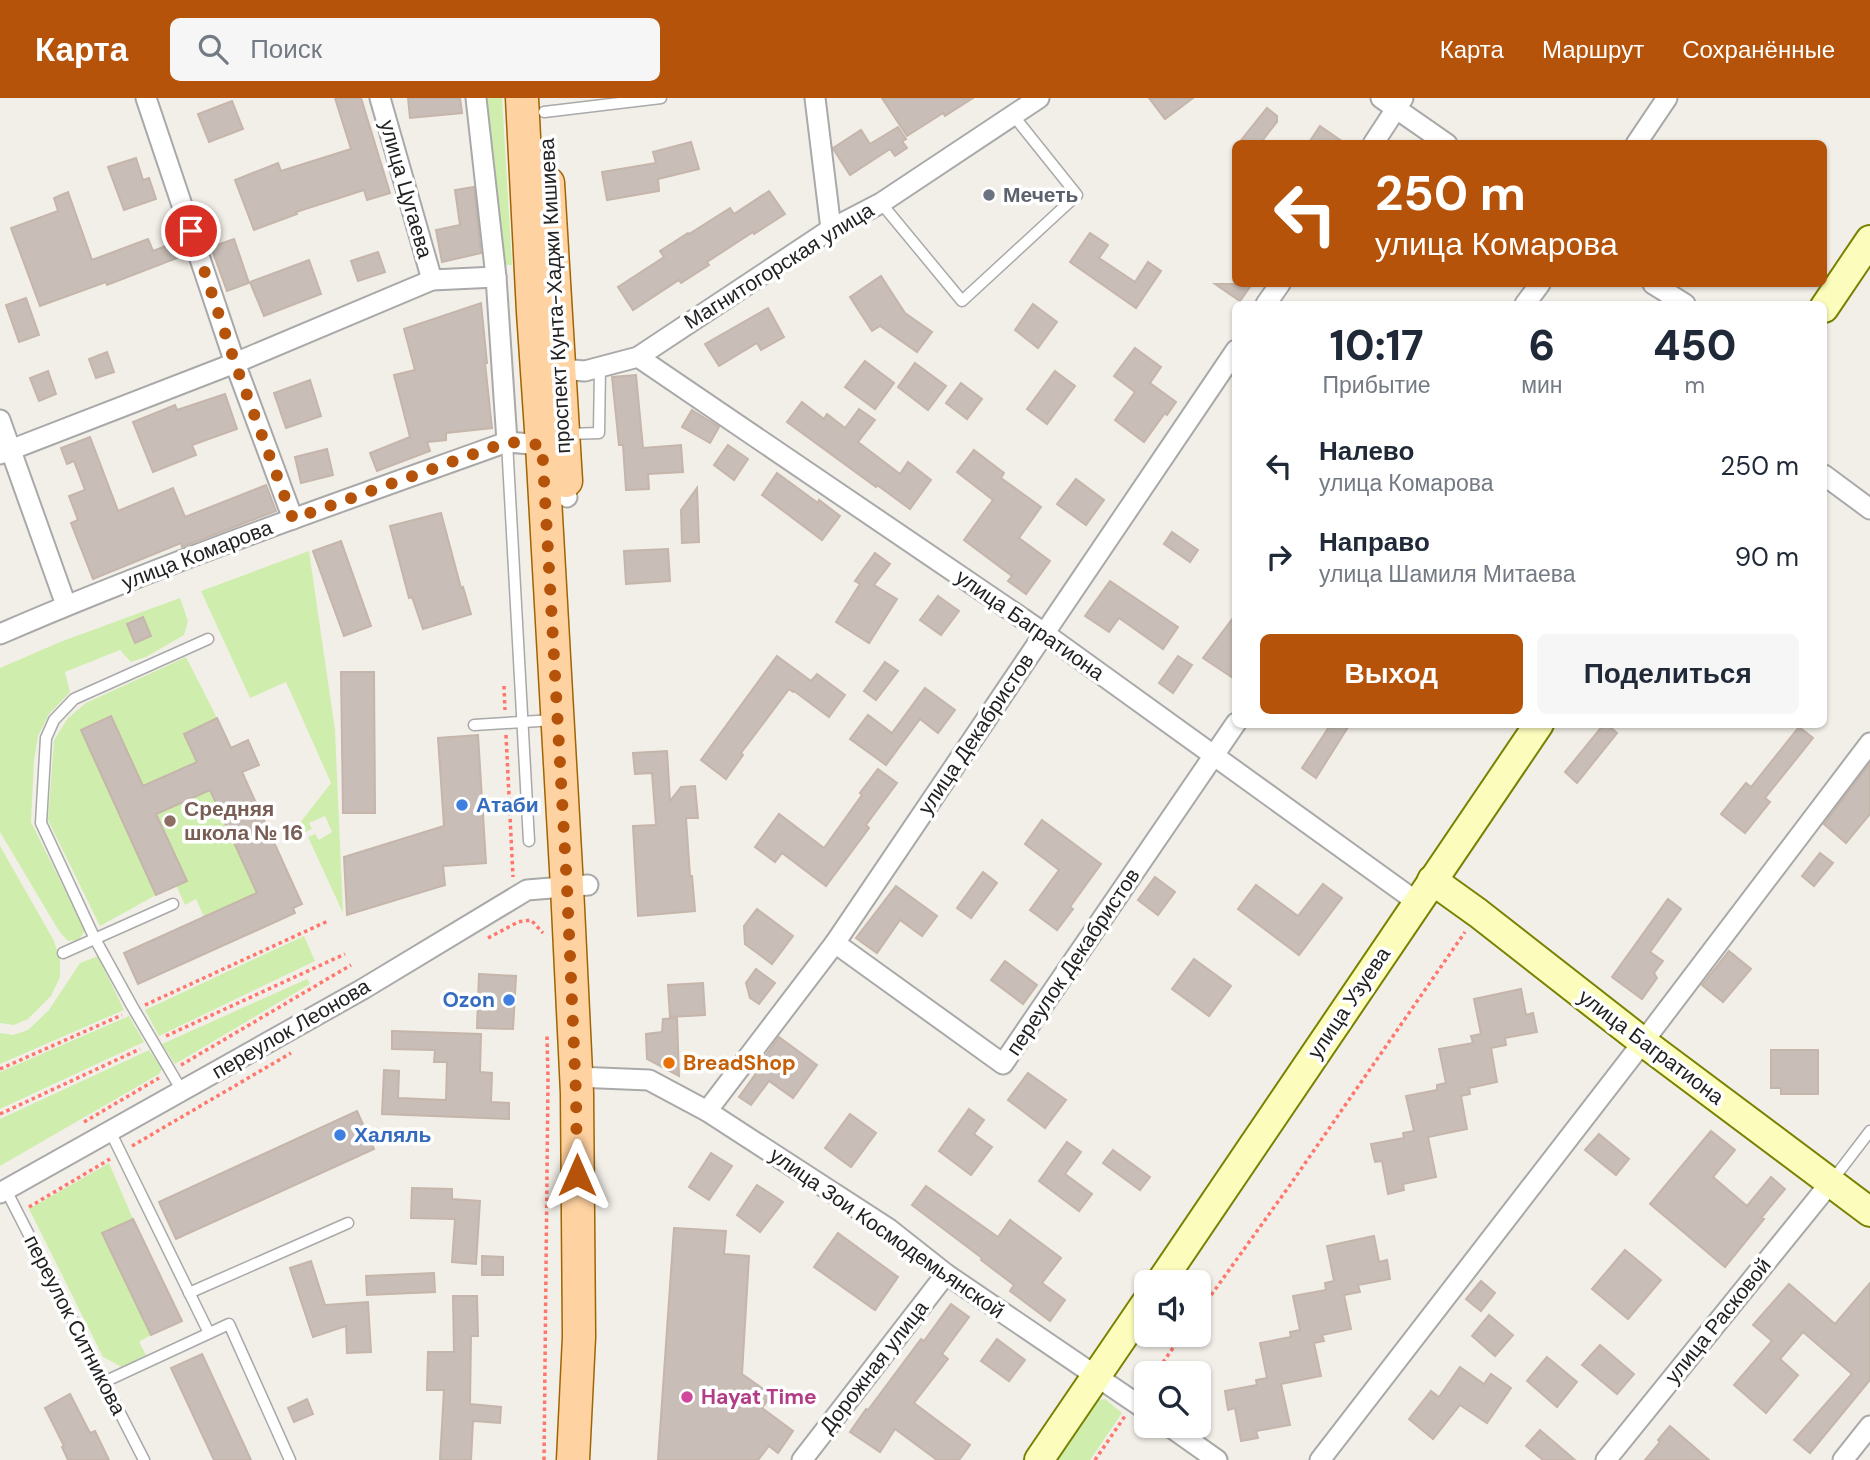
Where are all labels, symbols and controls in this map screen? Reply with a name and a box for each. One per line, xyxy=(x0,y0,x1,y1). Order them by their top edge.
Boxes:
search box xyxy=(170,18,660,81)
text: Карта xyxy=(35,28,128,71)
icon: search xyxy=(194,30,232,68)
text: Поиск xyxy=(250,32,322,66)
text: Карта xyxy=(1440,34,1504,65)
text: Маршрут xyxy=(1542,34,1644,65)
text: Сохранённые xyxy=(1682,34,1835,65)
street label: улица Цугаева xyxy=(373,117,439,262)
street label: проспект Кунта-Хаджи Кишиева xyxy=(533,137,577,454)
text: 250 m xyxy=(1375,161,1526,225)
icon: left xyxy=(1260,168,1351,259)
place label: Мечеть xyxy=(1003,181,1079,209)
marker: Мечеть xyxy=(981,187,997,203)
street label: Магнитогорская улица xyxy=(679,196,879,336)
pin xyxy=(161,201,221,261)
icon: arrive xyxy=(172,212,210,250)
text: улица Комарова xyxy=(1375,223,1618,265)
text: 10:17 xyxy=(1330,318,1424,373)
text: 6 xyxy=(1529,318,1555,373)
text: 450 xyxy=(1653,318,1736,373)
text: Прибытие xyxy=(1323,370,1431,400)
text: мин xyxy=(1521,370,1563,400)
text: m xyxy=(1684,370,1705,400)
text: Налево xyxy=(1319,434,1414,468)
icon: left xyxy=(1260,447,1298,485)
text: 250 m xyxy=(1720,449,1799,483)
text: улица Комарова xyxy=(1319,468,1493,498)
street label: улица Комарова xyxy=(118,513,277,597)
text: Направо xyxy=(1319,525,1430,559)
icon: right xyxy=(1260,538,1298,576)
text: 90 m xyxy=(1735,540,1799,574)
text: улица Шамиля Митаева xyxy=(1319,559,1576,589)
street label: улица Багратиона xyxy=(950,563,1110,687)
button: Выход xyxy=(1260,634,1523,714)
button: Поделиться xyxy=(1537,634,1799,714)
street label: улица Декабристов xyxy=(912,648,1040,820)
place label: Атаби xyxy=(476,791,539,819)
place label: Средняя школа № 16 xyxy=(184,795,303,847)
marker: Атаби xyxy=(454,797,470,813)
marker: Средняя школа № 16 xyxy=(162,813,178,829)
street label: переулок Декабристов xyxy=(1000,863,1146,1061)
street label: улица Узуева xyxy=(1301,941,1397,1064)
street label: переулок Леонова xyxy=(207,972,375,1086)
street label: улица Багратиона xyxy=(1572,983,1730,1111)
place label: Ozon xyxy=(442,986,495,1014)
marker: Ozon xyxy=(501,992,517,1008)
place label: BreadShop xyxy=(683,1049,796,1077)
marker: BreadShop xyxy=(661,1055,677,1071)
place label: Халяль xyxy=(354,1121,432,1149)
marker: Халяль xyxy=(332,1127,348,1143)
position arrow xyxy=(540,1138,614,1212)
street label: улица Зои Космодемьянской xyxy=(764,1141,1010,1325)
street label: переулок Ситникова xyxy=(17,1230,133,1420)
street label: улица Расковой xyxy=(1659,1252,1777,1390)
map controls xyxy=(1134,1270,1211,1438)
button: sound xyxy=(1134,1270,1211,1347)
street label: Дорожная улица xyxy=(813,1295,935,1439)
button: search xyxy=(1134,1361,1211,1438)
place label: Hayat Time xyxy=(701,1383,817,1411)
marker: Hayat Time xyxy=(679,1389,695,1405)

